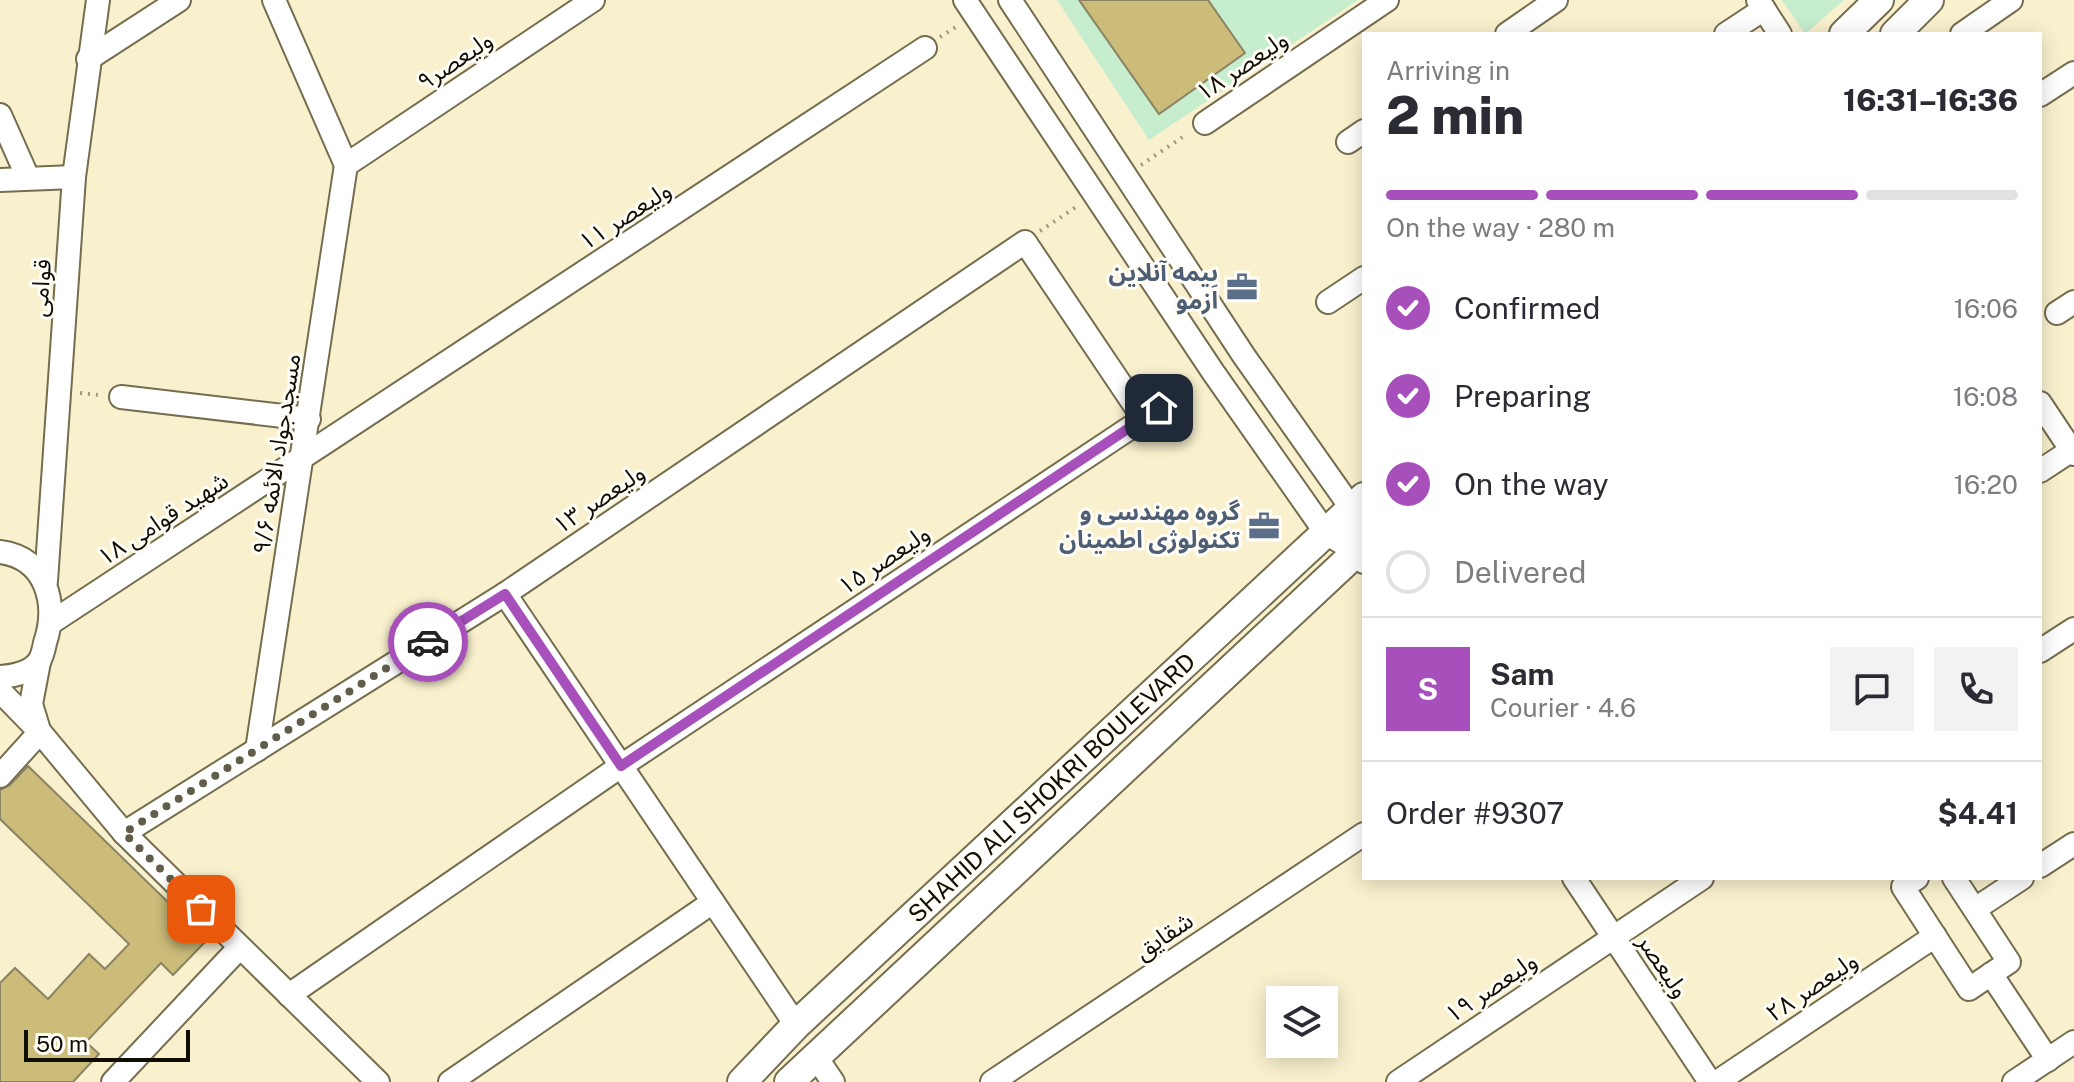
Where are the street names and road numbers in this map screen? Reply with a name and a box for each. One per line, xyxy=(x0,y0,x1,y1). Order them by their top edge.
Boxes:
street label: ولیعصر ۱۸ xyxy=(1190,24,1293,107)
street label: ولیعصر۹ xyxy=(412,25,498,96)
street label: ولیعصر ۱۱ xyxy=(573,175,676,256)
street label: قوامی xyxy=(24,258,57,318)
street label: مسجدجواد الائمه ۹/۶ xyxy=(246,351,307,556)
street label: ولیعصر ۱۳ xyxy=(547,457,650,540)
street label: شهید قوامی ۱۸ xyxy=(92,466,233,572)
street label: ولیعصر ۱۵ xyxy=(832,518,935,601)
street label: SHAHID ALI SHOKRI BOULEVARD xyxy=(902,647,1201,928)
street label: شقایق xyxy=(1129,906,1199,966)
street label: ولیعصر xyxy=(1631,927,1695,1003)
street label: ولیعصر ۲۸ xyxy=(1760,945,1863,1028)
street label: ولیعصر ۱۹ xyxy=(1439,946,1542,1029)

